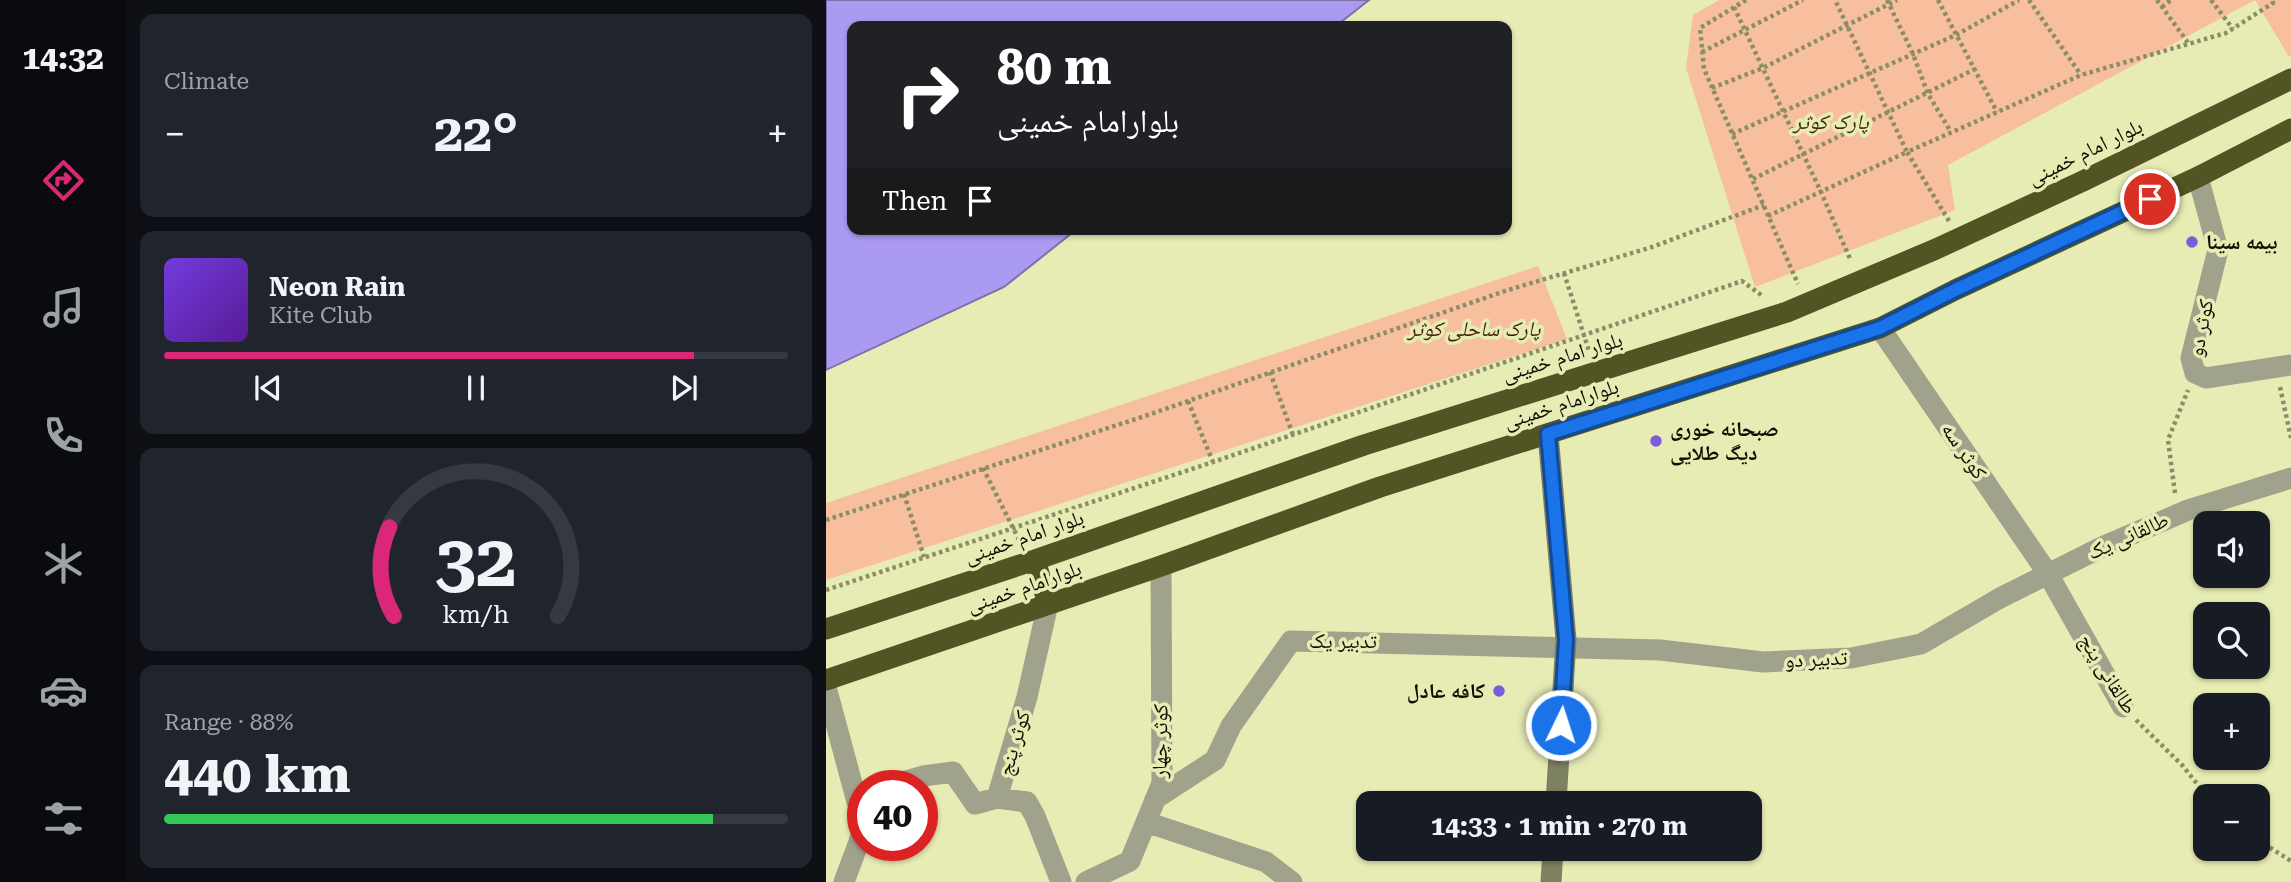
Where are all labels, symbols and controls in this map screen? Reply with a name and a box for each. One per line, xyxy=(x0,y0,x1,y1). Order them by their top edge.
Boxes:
text: 14:32 xyxy=(22,39,104,77)
text: 80 m xyxy=(997,39,1112,96)
icon: right xyxy=(882,49,973,140)
text: Climate xyxy=(164,68,249,95)
text: بلوارامام خمینی xyxy=(997,102,1179,140)
text: 22° xyxy=(434,103,518,164)
park label: پارک کوثر xyxy=(1791,110,1869,134)
text: − xyxy=(164,112,185,156)
text: + xyxy=(767,112,788,156)
street label: بلوار امام خمینی xyxy=(2024,114,2147,192)
icon: directions xyxy=(39,156,88,205)
pin xyxy=(2120,169,2180,229)
icon: arrive xyxy=(2131,180,2169,218)
icon: arrive xyxy=(961,182,999,220)
text: Then xyxy=(882,186,947,216)
place label: بیمه سینا xyxy=(2206,230,2278,254)
marker: بیمه سینا xyxy=(2184,234,2200,250)
text: Neon Rain xyxy=(269,272,405,302)
icon: music xyxy=(39,283,88,332)
street label: کوثر دو xyxy=(2184,297,2218,359)
text: Kite Club xyxy=(269,302,373,329)
park label: پارک ساحلی کوثر xyxy=(1406,317,1541,342)
street label: بلوار امام خمینی xyxy=(1499,327,1626,389)
icon: previous xyxy=(249,369,287,407)
icon: pause xyxy=(457,369,495,407)
icon: next xyxy=(665,369,703,407)
street label: بلوارامام خمینی xyxy=(1500,374,1622,436)
icon: phone xyxy=(39,411,88,460)
place label: صبحانه خوری دیگ طلایی xyxy=(1670,417,1779,466)
street label: کوثر سه xyxy=(1936,418,1992,484)
marker: صبحانه خوری دیگ طلایی xyxy=(1648,433,1664,449)
street label: بلوار امام خمینی xyxy=(961,505,1088,571)
street label: طالقانی یک xyxy=(2084,508,2173,565)
map controls xyxy=(2193,511,2270,861)
button: sound xyxy=(2193,511,2270,588)
text: 32 xyxy=(435,519,517,604)
icon: climate xyxy=(39,539,88,588)
street label: بلوارامام خمینی xyxy=(964,556,1085,620)
text: km/h xyxy=(443,599,509,628)
button: search xyxy=(2193,602,2270,679)
street label: تدبیر یک xyxy=(1309,629,1377,653)
street label: طالقانی پنج xyxy=(2073,630,2142,719)
street label: تدبیر دو xyxy=(1784,645,1848,673)
icon: car xyxy=(39,666,88,715)
place label: کافه عادل xyxy=(1407,679,1485,704)
marker: کافه عادل xyxy=(1491,683,1507,699)
position arrow xyxy=(1524,688,1598,762)
button: + xyxy=(2193,693,2270,770)
street label: کوثر چهار xyxy=(1147,703,1173,779)
street label: کوثر پنج xyxy=(993,707,1036,779)
text: Range · 88% xyxy=(164,709,293,736)
text: 440 km xyxy=(164,744,351,805)
speed limit sign: 40 xyxy=(847,770,938,861)
button: − xyxy=(2193,784,2270,861)
icon: filters xyxy=(39,794,88,843)
text: 14:33 · 1 min · 270 m xyxy=(1431,811,1687,841)

